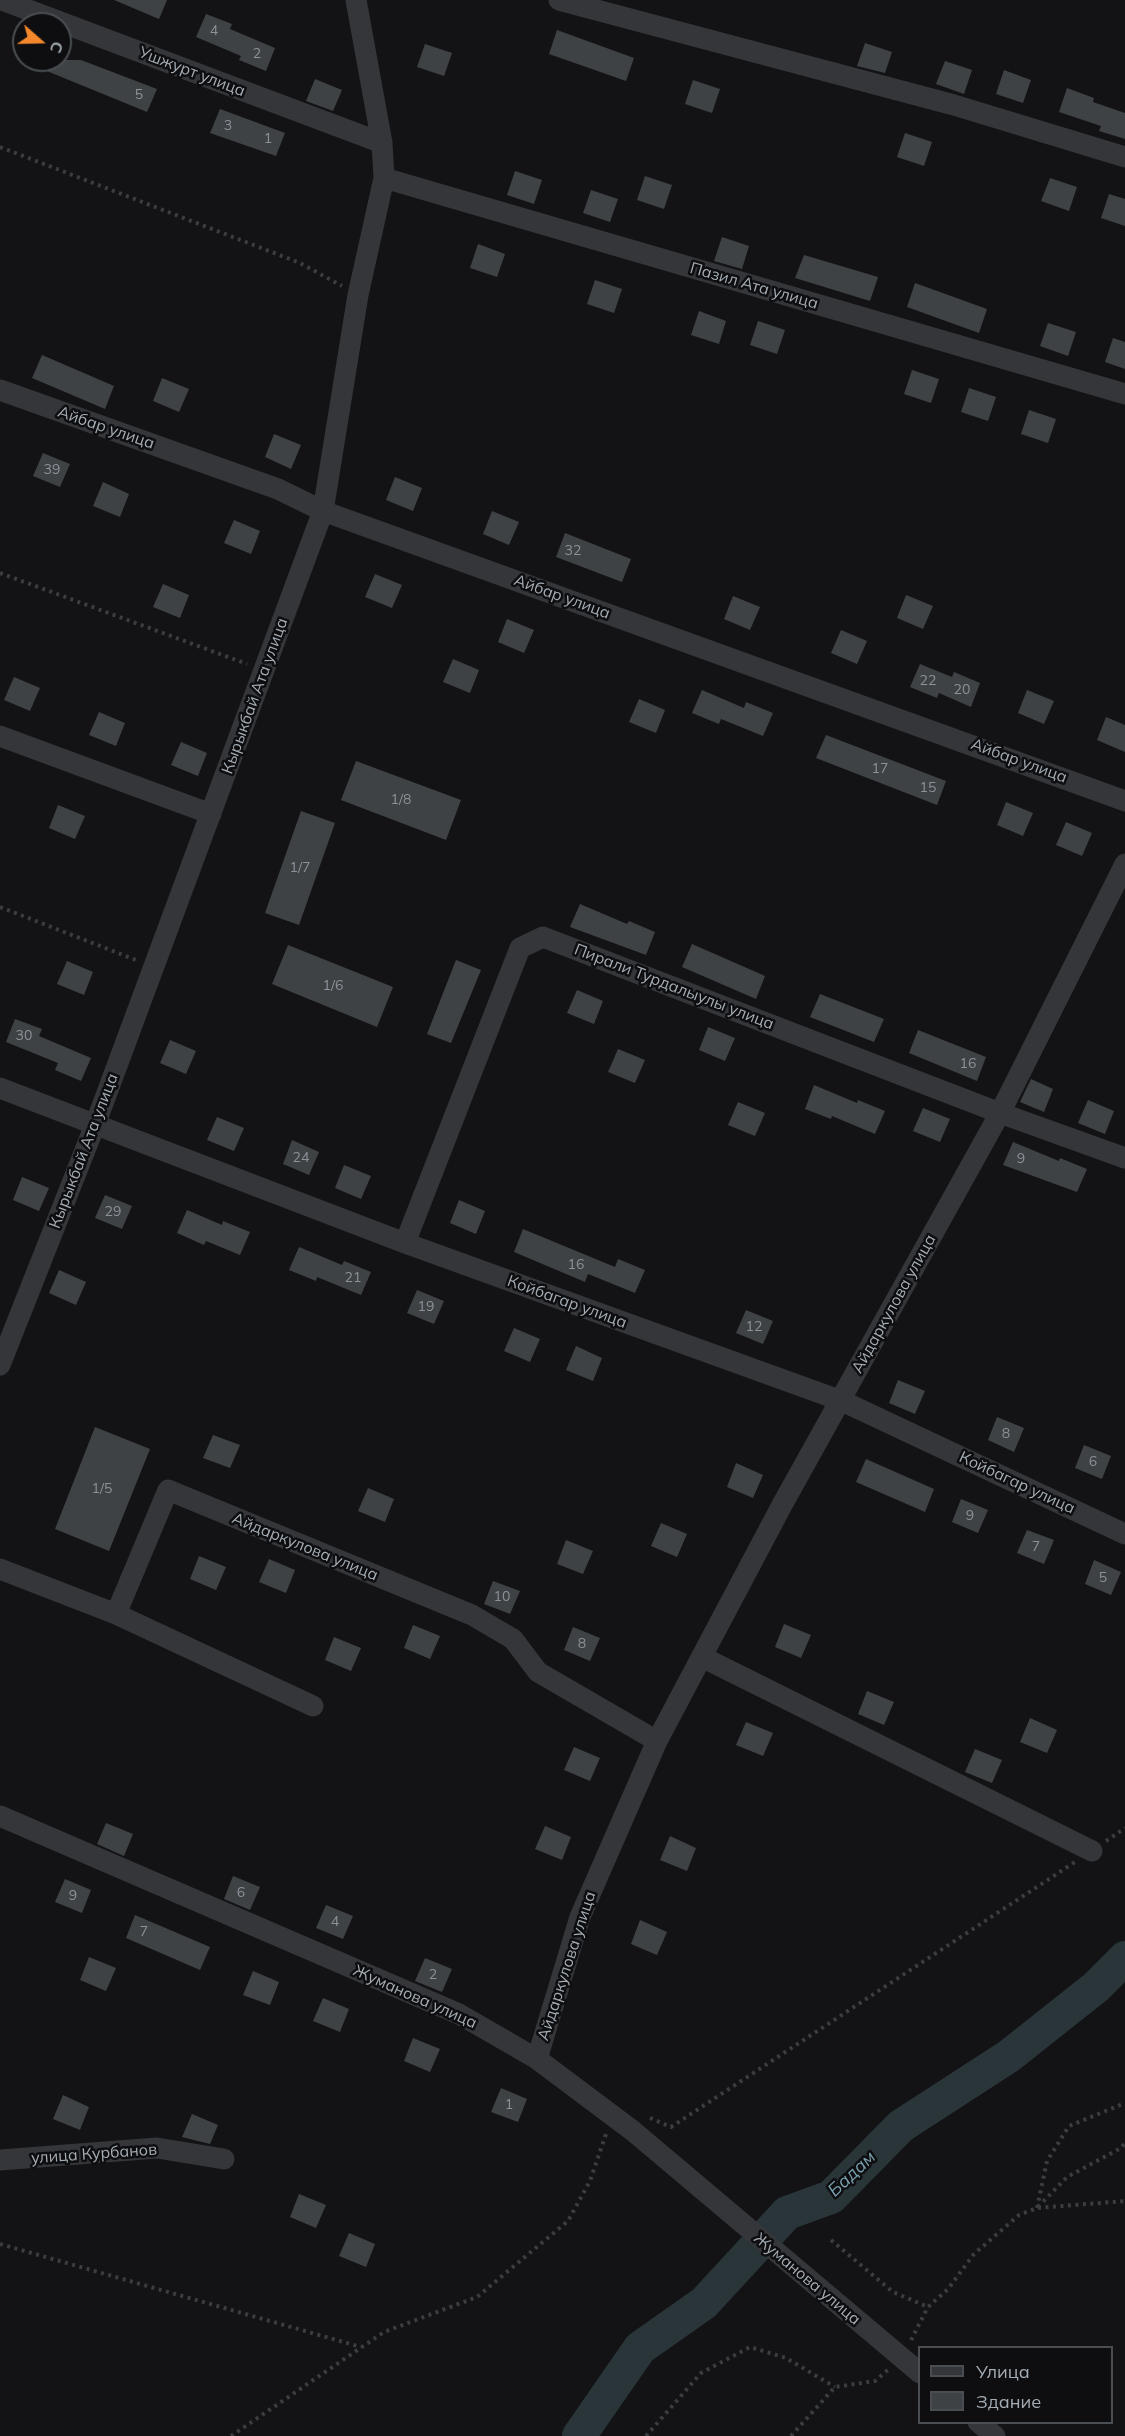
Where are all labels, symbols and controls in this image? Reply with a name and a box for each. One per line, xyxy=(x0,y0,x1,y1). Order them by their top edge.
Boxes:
north arrow xyxy=(12,12,72,72)
house number: 4 xyxy=(210,23,218,39)
text: С xyxy=(46,39,68,56)
street label: Ушжурт улица xyxy=(136,43,248,101)
house number: 2 xyxy=(253,46,261,62)
house number: 5 xyxy=(135,87,143,103)
house number: 3 xyxy=(224,118,232,134)
house number: 1 xyxy=(264,131,272,147)
street label: Пазил Ата улица xyxy=(688,259,820,313)
street label: Айбар улица xyxy=(55,402,157,454)
house number: 39 xyxy=(44,462,60,478)
house number: 32 xyxy=(565,543,581,559)
street label: Айбар улица xyxy=(511,571,613,623)
street label: Кырыкбай Ата улица xyxy=(218,615,292,777)
house number: 22 xyxy=(920,673,936,689)
house number: 20 xyxy=(954,682,970,698)
street label: Айбар улица xyxy=(968,735,1070,787)
house number: 17 xyxy=(872,761,888,777)
house number: 15 xyxy=(920,780,936,796)
house number: 1/8 xyxy=(391,792,411,808)
house number: 1/7 xyxy=(290,860,310,876)
street label: Пирали Турдалыулы улица xyxy=(571,940,777,1034)
house number: 1/6 xyxy=(323,978,343,994)
house number: 30 xyxy=(16,1028,32,1044)
house number: 16 xyxy=(960,1056,976,1072)
street label: Кырыкбай Ата улица xyxy=(46,1071,122,1231)
house number: 24 xyxy=(293,1150,309,1166)
house number: 9 xyxy=(1017,1151,1025,1167)
house number: 29 xyxy=(105,1204,121,1220)
street label: Айдаркулова улица xyxy=(848,1231,940,1377)
house number: 16 xyxy=(568,1257,584,1273)
house number: 21 xyxy=(345,1270,361,1286)
street label: Койбагар улица xyxy=(505,1271,629,1333)
house number: 19 xyxy=(418,1299,434,1315)
house number: 12 xyxy=(746,1319,762,1335)
house number: 8 xyxy=(1002,1426,1010,1442)
street label: Койбагар улица xyxy=(956,1448,1078,1518)
house number: 6 xyxy=(1089,1454,1097,1470)
house number: 1/5 xyxy=(92,1481,112,1497)
house number: 9 xyxy=(966,1508,974,1524)
street label: Айдаркулова улица xyxy=(229,1509,381,1585)
house number: 7 xyxy=(1032,1539,1040,1555)
house number: 5 xyxy=(1099,1570,1107,1586)
house number: 10 xyxy=(494,1589,510,1605)
house number: 8 xyxy=(578,1636,586,1652)
house number: 6 xyxy=(237,1885,245,1901)
house number: 9 xyxy=(69,1888,77,1904)
street label: Айдаркулова улица xyxy=(534,1889,600,2043)
house number: 4 xyxy=(331,1914,339,1930)
house number: 7 xyxy=(140,1924,148,1940)
street label: Жуманова улица xyxy=(350,1961,480,2033)
house number: 2 xyxy=(429,1967,437,1983)
house number: 1 xyxy=(505,2097,513,2113)
street label: улица Курбанов xyxy=(30,2140,158,2168)
water label: Бадам xyxy=(824,2147,880,2201)
street label: Жуманова улица xyxy=(750,2229,864,2329)
legend xyxy=(918,2346,1113,2424)
text: Улица xyxy=(976,2360,1030,2383)
text: Здание xyxy=(976,2390,1041,2413)

